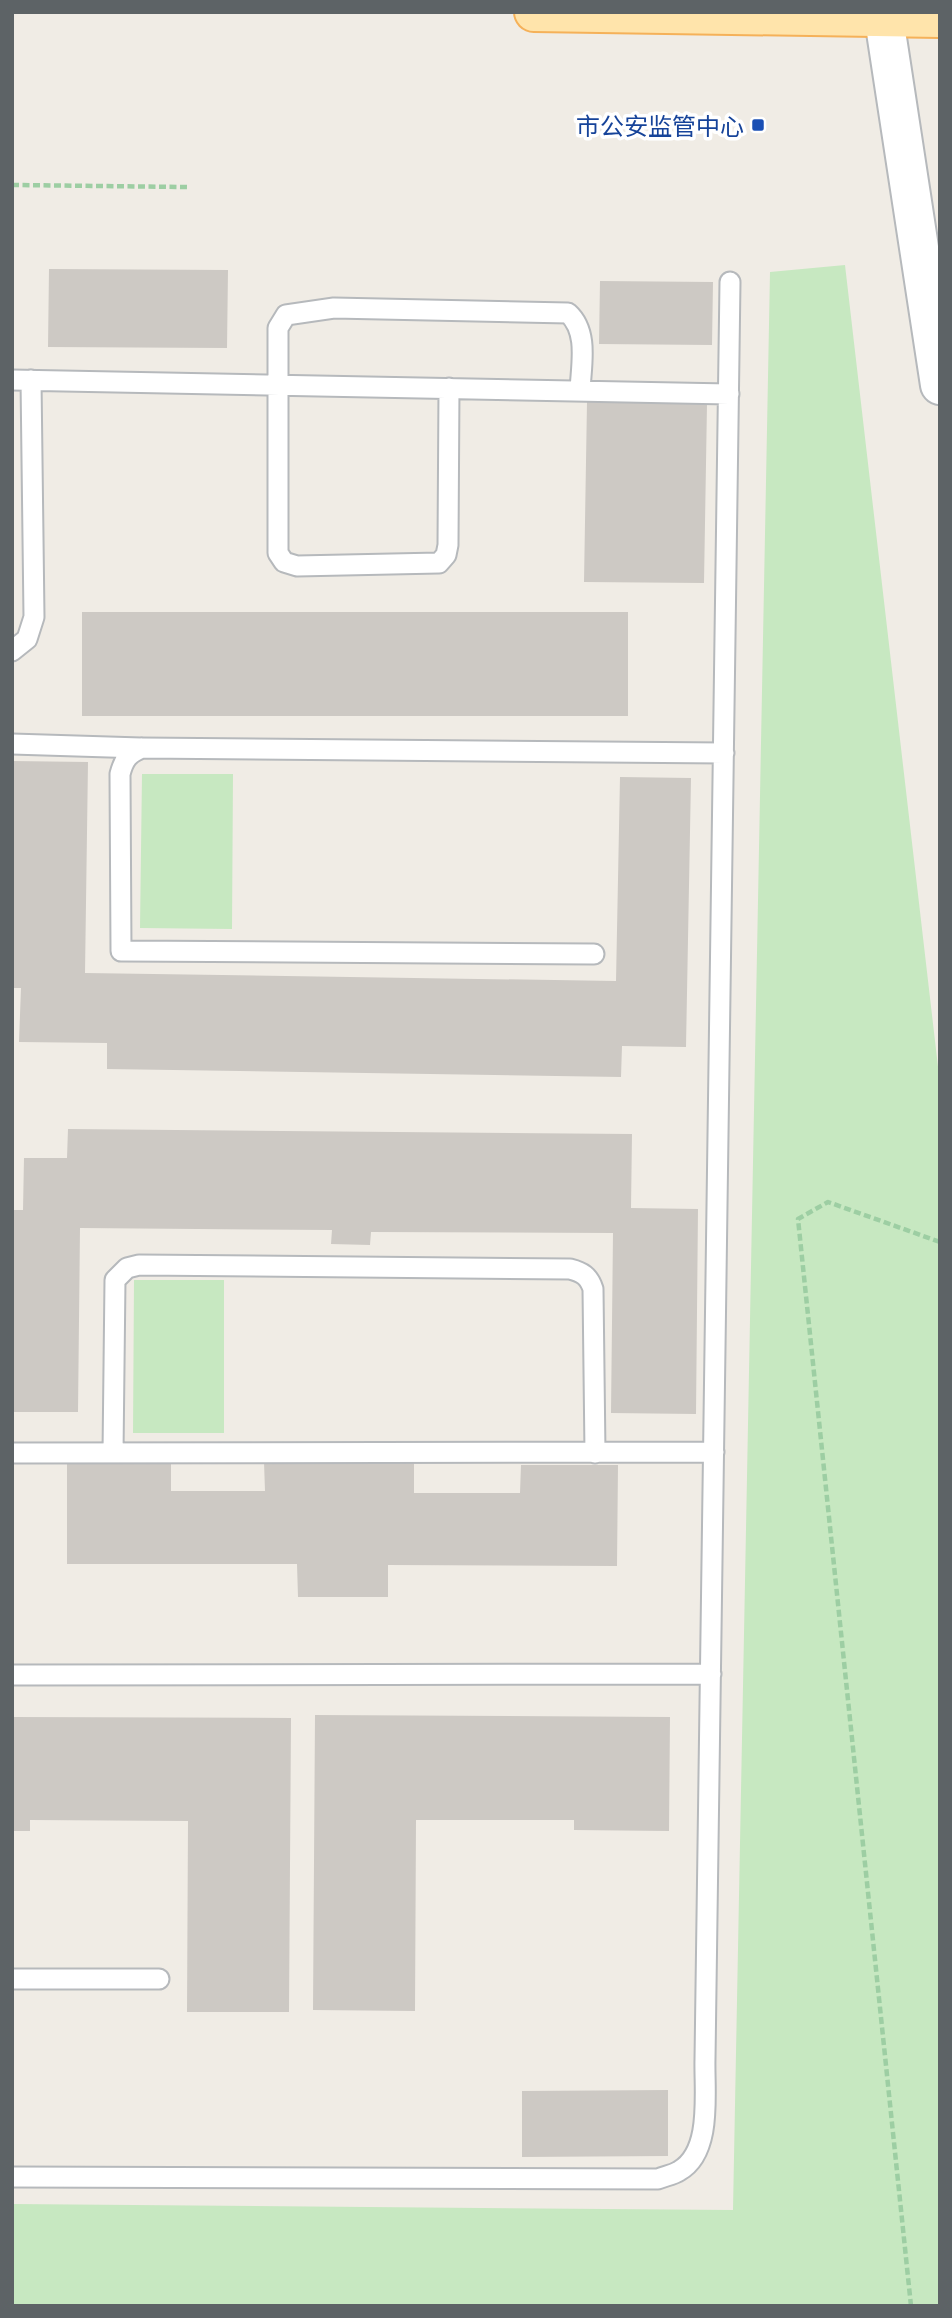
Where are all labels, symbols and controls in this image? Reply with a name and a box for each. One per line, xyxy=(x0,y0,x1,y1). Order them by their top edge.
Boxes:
place label: 市公安监管中心 xyxy=(576,111,744,140)
marker: 市公安监管中心 xyxy=(750,117,766,133)

